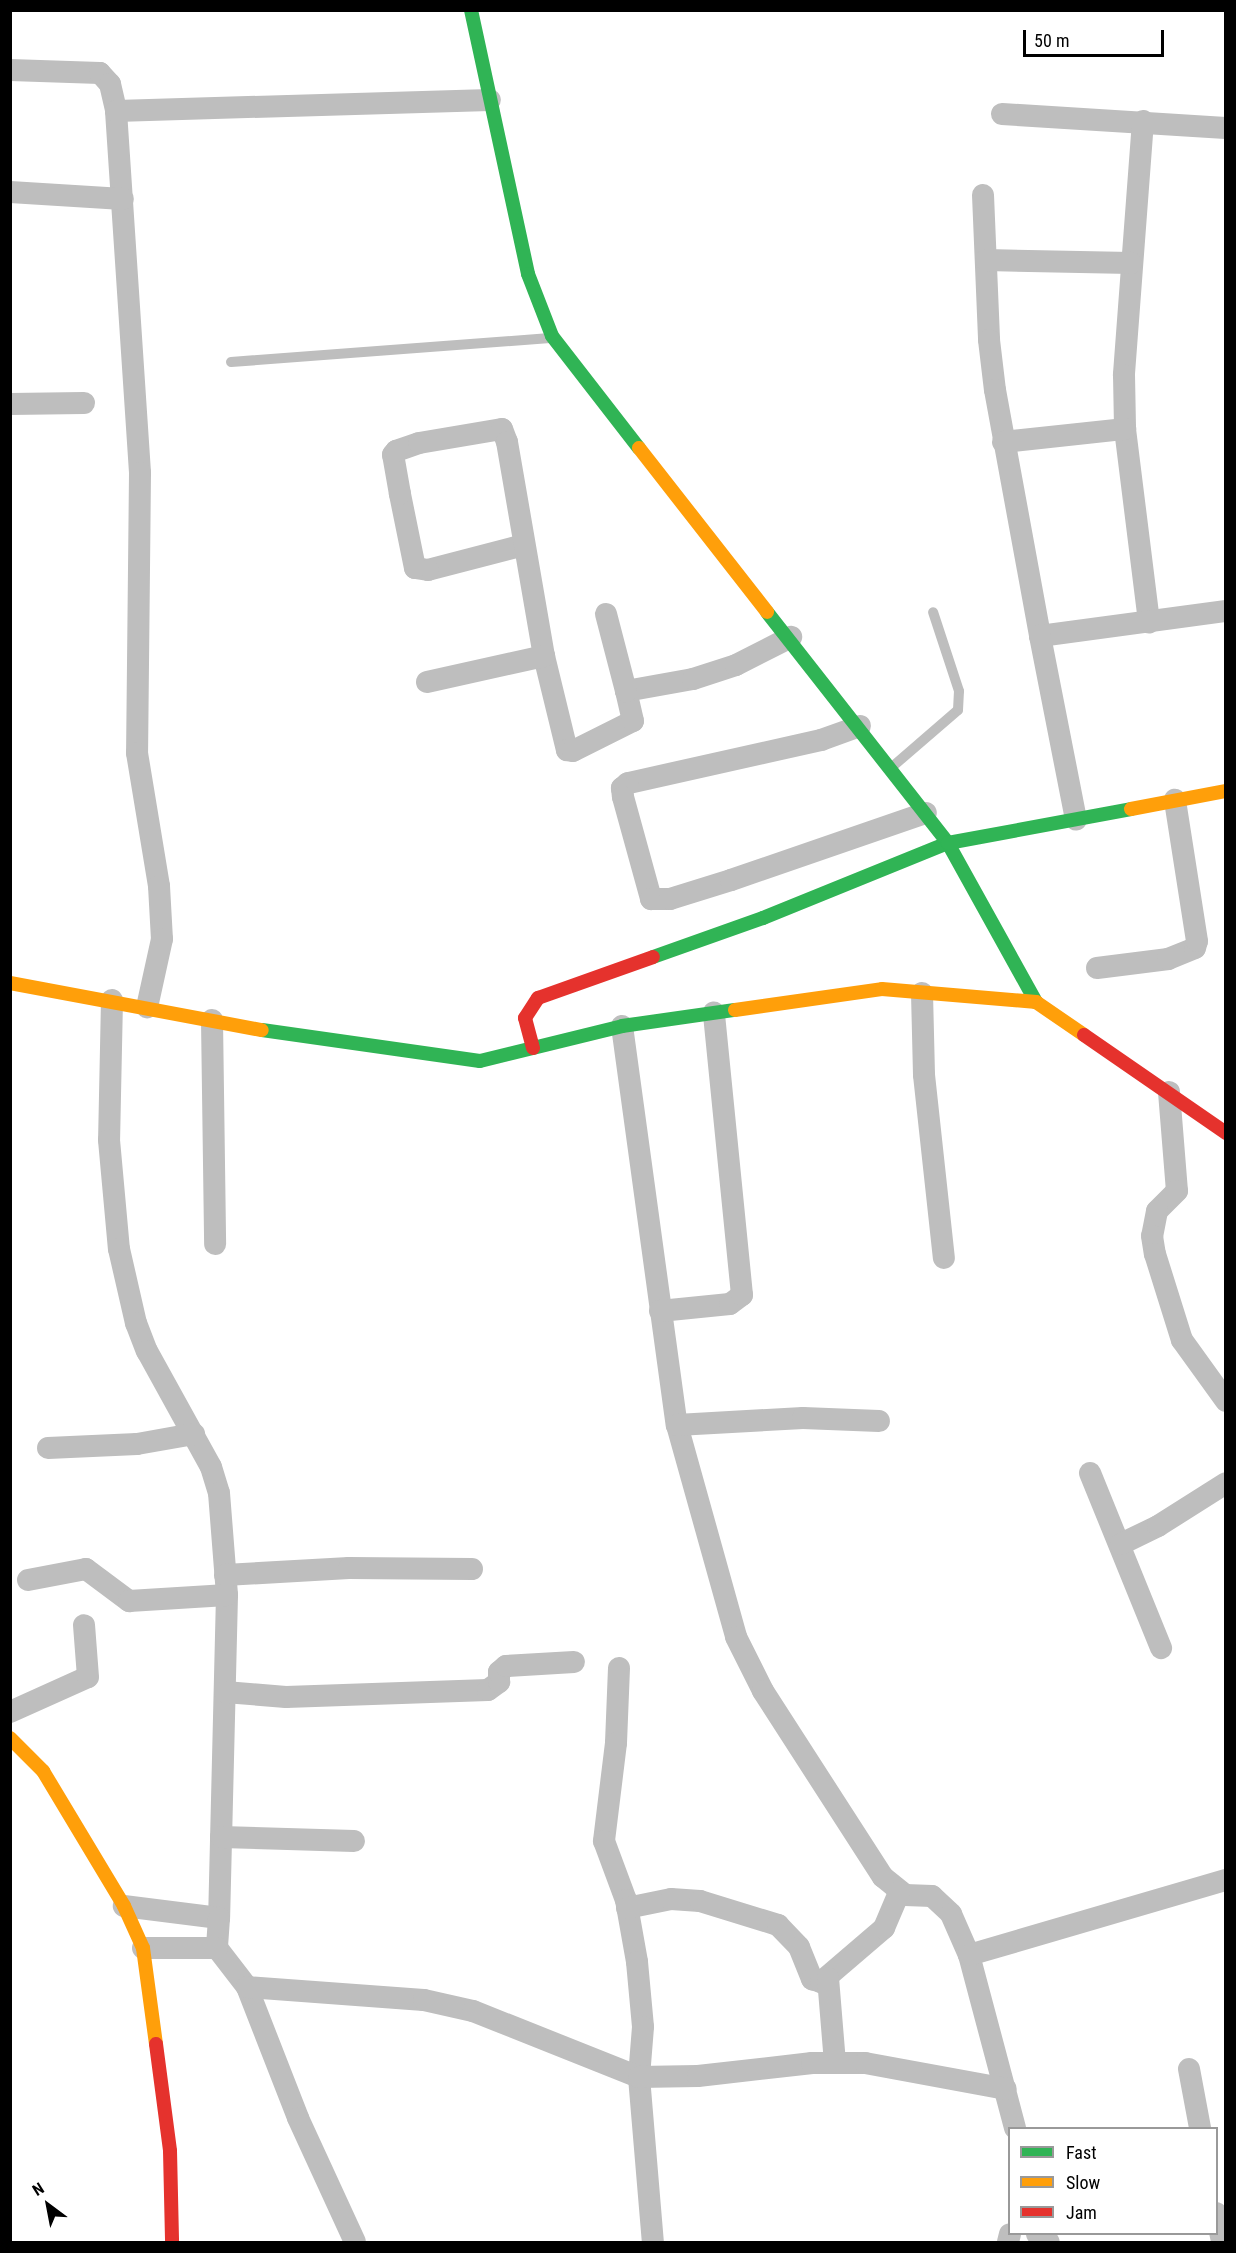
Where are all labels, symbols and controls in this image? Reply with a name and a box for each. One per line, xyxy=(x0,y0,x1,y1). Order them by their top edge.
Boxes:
scale bar xyxy=(1026,18,1167,56)
text: 50 m xyxy=(1034,30,1069,51)
legend xyxy=(1008,2127,1218,2235)
text: Fast xyxy=(1066,2142,1097,2163)
text: Slow xyxy=(1066,2172,1100,2193)
north arrow xyxy=(18,2175,78,2235)
text: N xyxy=(29,2179,47,2200)
text: Jam xyxy=(1066,2202,1097,2223)

